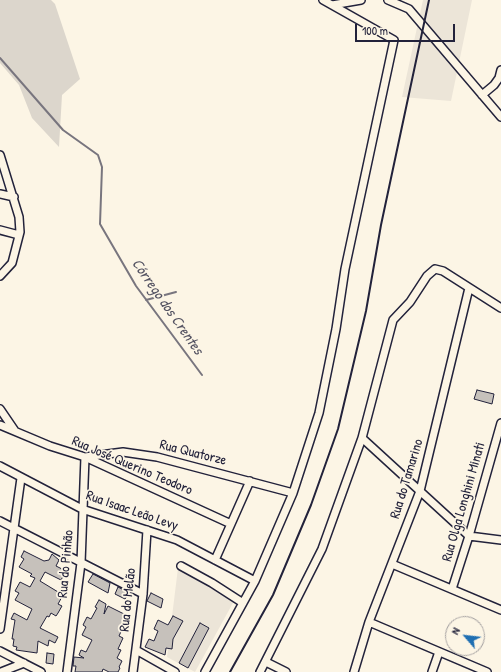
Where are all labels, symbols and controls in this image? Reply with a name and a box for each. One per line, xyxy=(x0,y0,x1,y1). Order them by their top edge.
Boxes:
scale bar xyxy=(357,16,457,42)
text: 100 m xyxy=(362,22,388,39)
water label: Córrego dos Crentes xyxy=(127,256,207,358)
street label: Rua José Querino Teodoro xyxy=(69,433,195,499)
street label: Rua Quatorze xyxy=(158,437,228,469)
street label: Rua do Tamarino xyxy=(387,437,427,521)
street label: Rua Olga Longhini Minati xyxy=(439,440,489,564)
street label: Rua Isaac Leão Levy xyxy=(84,487,180,535)
street label: Rua do Pinhão xyxy=(55,529,77,599)
street label: Rua do Melão xyxy=(116,567,140,633)
north arrow xyxy=(445,616,485,656)
text: N xyxy=(448,625,463,637)

